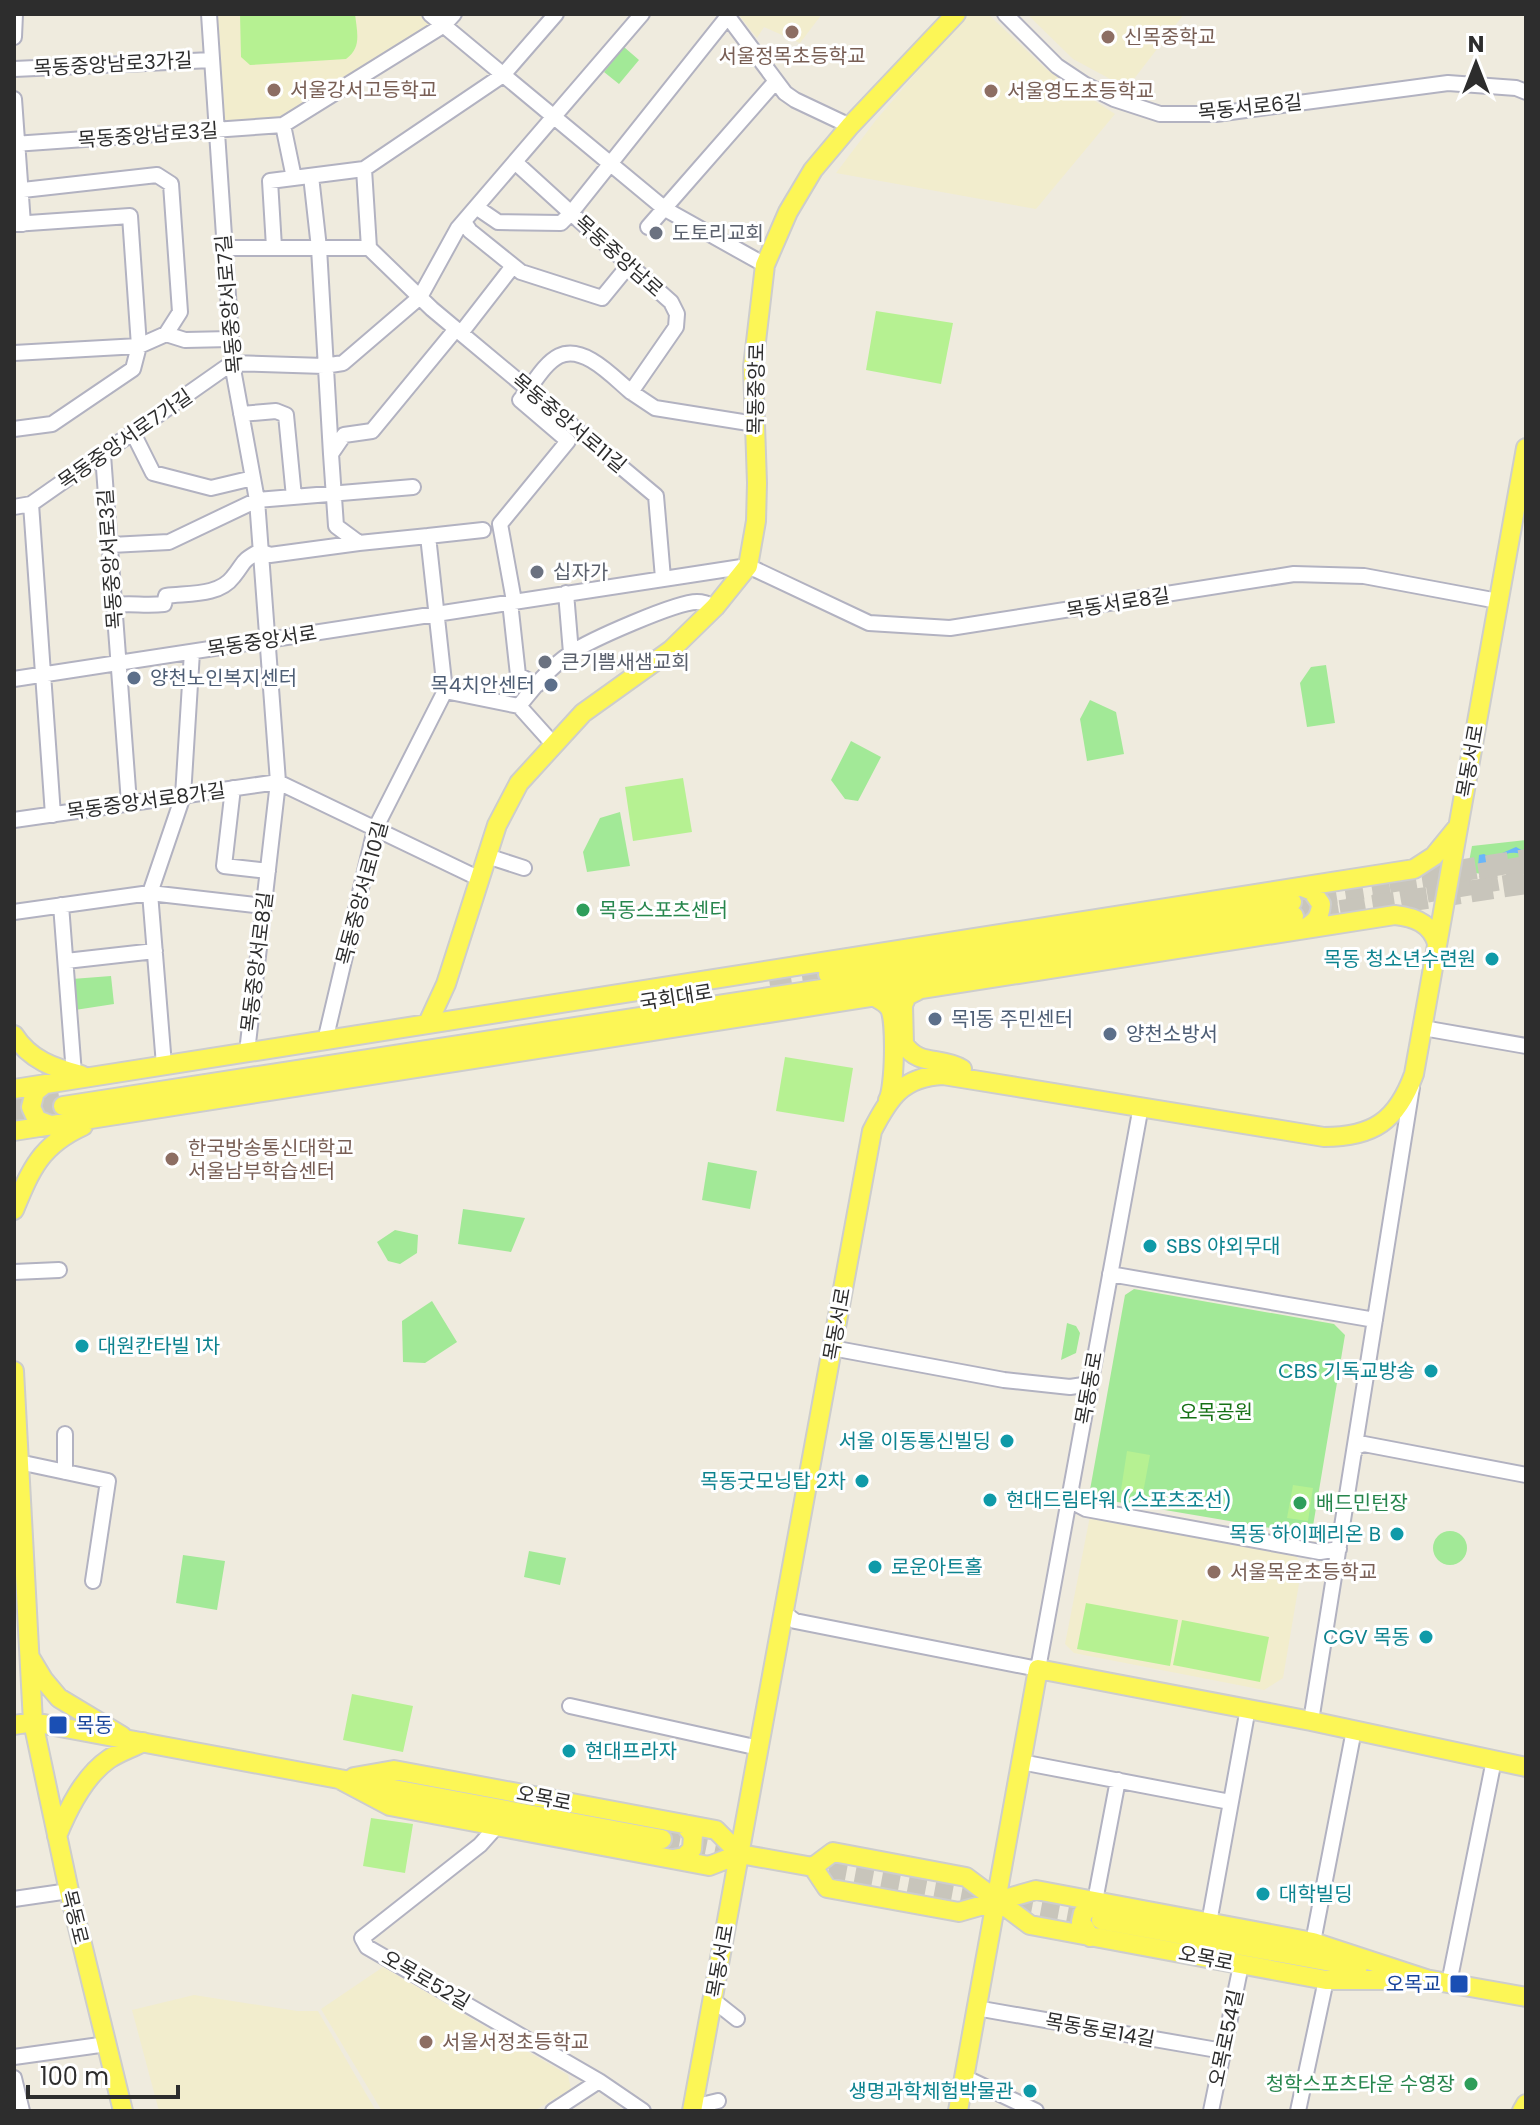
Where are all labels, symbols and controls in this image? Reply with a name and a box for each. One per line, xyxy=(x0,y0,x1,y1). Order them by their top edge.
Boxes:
marker: 서울정목초등학교 xyxy=(783,23,801,41)
place label: 신목중학교 xyxy=(1124,23,1216,51)
north arrow xyxy=(1436,24,1516,104)
marker: 신목중학교 xyxy=(1099,28,1117,46)
text: N xyxy=(1468,29,1484,60)
place label: 서울정목초등학교 xyxy=(718,42,866,70)
street label: 목동중앙남로3가길 xyxy=(33,46,193,82)
place label: 서울강서고등학교 xyxy=(290,76,437,104)
place label: 서울영도초등학교 xyxy=(1007,77,1154,105)
marker: 서울강서고등학교 xyxy=(265,81,283,99)
marker: 서울영도초등학교 xyxy=(982,82,1000,100)
street label: 목동서로6길 xyxy=(1196,88,1304,126)
street label: 목동중앙남로3길 xyxy=(77,116,219,154)
street label: 목동중앙남로 xyxy=(569,209,669,303)
place label: 도토리교회 xyxy=(672,219,764,247)
marker: 도토리교회 xyxy=(647,224,665,242)
street label: 목동중앙서로7길 xyxy=(209,233,249,375)
street label: 목동중앙로 xyxy=(741,343,771,435)
street label: 목동중앙서로11길 xyxy=(506,367,632,479)
street label: 목동중앙서로7가길 xyxy=(52,382,198,496)
street label: 목동중앙서로3길 xyxy=(91,488,129,630)
place label: 십자가 xyxy=(553,558,608,586)
marker: 십자가 xyxy=(528,563,546,581)
street label: 목동서로8길 xyxy=(1064,581,1172,625)
street label: 목동중앙서로 xyxy=(205,619,319,663)
place label: 큰기쁨새샘교회 xyxy=(561,648,690,676)
marker: 큰기쁨새샘교회 xyxy=(536,653,554,671)
place label: 양천노인복지센터 xyxy=(150,664,297,692)
marker: 양천노인복지센터 xyxy=(125,669,143,687)
place label: 목4치안센터 xyxy=(430,671,535,699)
marker: 목4치안센터 xyxy=(542,676,560,694)
street label: 목동서로 xyxy=(1450,722,1490,800)
street label: 목동중앙서로8가길 xyxy=(65,776,227,826)
street label: 목동중앙서로10길 xyxy=(329,818,395,968)
street label: 목동중앙서로8길 xyxy=(234,890,280,1034)
place label: 목동스포츠센터 xyxy=(599,896,728,924)
marker: 목동스포츠센터 xyxy=(574,901,592,919)
place label: 목동 청소년수련원 xyxy=(1323,945,1476,973)
marker: 목동 청소년수련원 xyxy=(1483,950,1501,968)
street label: 국회대로 xyxy=(637,977,715,1017)
place label: 목1동 주민센터 xyxy=(951,1005,1073,1033)
marker: 목1동 주민센터 xyxy=(926,1010,944,1028)
place label: 양천소방서 xyxy=(1126,1020,1218,1048)
marker: 양천소방서 xyxy=(1101,1025,1119,1043)
place label: 한국방송통신대학교 서울남부학습센터 xyxy=(188,1134,354,1185)
marker: 한국방송통신대학교 서울남부학습센터 xyxy=(163,1150,181,1168)
place label: SBS 야외무대 xyxy=(1166,1232,1281,1260)
marker: SBS 야외무대 xyxy=(1141,1237,1159,1255)
street label: 목동서로 xyxy=(817,1285,857,1363)
place label: 대원칸타빌 1차 xyxy=(98,1332,220,1360)
marker: 대원칸타빌 1차 xyxy=(73,1337,91,1355)
street label: 목동동로 xyxy=(1069,1349,1109,1427)
place label: CBS 기독교방송 xyxy=(1278,1357,1415,1385)
marker: CBS 기독교방송 xyxy=(1422,1362,1440,1380)
park label: 오목공원 xyxy=(1179,1398,1253,1426)
place label: 서울 이동통신빌딩 xyxy=(838,1427,991,1455)
marker: 서울 이동통신빌딩 xyxy=(998,1432,1016,1450)
place label: 목동굿모닝탑 2차 xyxy=(700,1467,846,1495)
marker: 목동굿모닝탑 2차 xyxy=(853,1472,871,1490)
place label: 현대드림타워 (스포츠조선) xyxy=(1006,1486,1232,1514)
place label: 배드민턴장 xyxy=(1316,1489,1408,1517)
marker: 현대드림타워 (스포츠조선) xyxy=(981,1491,999,1509)
marker: 배드민턴장 xyxy=(1291,1494,1309,1512)
place label: 목동 하이페리온 B xyxy=(1229,1520,1381,1548)
marker: 목동 하이페리온 B xyxy=(1388,1525,1406,1543)
place label: 로운아트홀 xyxy=(891,1553,983,1581)
marker: 로운아트홀 xyxy=(866,1558,884,1576)
place label: 서울목운초등학교 xyxy=(1230,1558,1377,1586)
marker: 서울목운초등학교 xyxy=(1205,1563,1223,1581)
place label: CGV 목동 xyxy=(1323,1623,1410,1651)
marker: CGV 목동 xyxy=(1417,1628,1435,1646)
place label: 목동 xyxy=(76,1711,113,1739)
marker: 목동 xyxy=(47,1714,69,1736)
place label: 현대프라자 xyxy=(585,1737,677,1765)
marker: 현대프라자 xyxy=(560,1742,578,1760)
street label: 오목로 xyxy=(514,1779,574,1817)
place label: 대학빌딩 xyxy=(1279,1880,1353,1908)
marker: 대학빌딩 xyxy=(1254,1885,1272,1903)
street label: 목동로 xyxy=(55,1887,95,1947)
street label: 목동서로 xyxy=(700,1922,740,2000)
street label: 오목로 xyxy=(1176,1939,1236,1977)
street label: 오목로52길 xyxy=(377,1943,475,2017)
place label: 오목교 xyxy=(1386,1970,1441,1998)
marker: 오목교 xyxy=(1448,1973,1470,1995)
street label: 오목로54길 xyxy=(1202,1987,1250,2089)
street label: 목동동로14길 xyxy=(1043,2007,1157,2053)
place label: 서울서정초등학교 xyxy=(442,2028,589,2056)
marker: 서울서정초등학교 xyxy=(417,2033,435,2051)
scale bar xyxy=(28,2049,178,2099)
text: 100 m xyxy=(40,2060,109,2093)
place label: 청학스포츠타운 수영장 xyxy=(1266,2070,1455,2098)
marker: 청학스포츠타운 수영장 xyxy=(1462,2075,1480,2093)
place label: 생명과학체험박물관 xyxy=(848,2077,1014,2105)
marker: 생명과학체험박물관 xyxy=(1021,2082,1039,2100)

